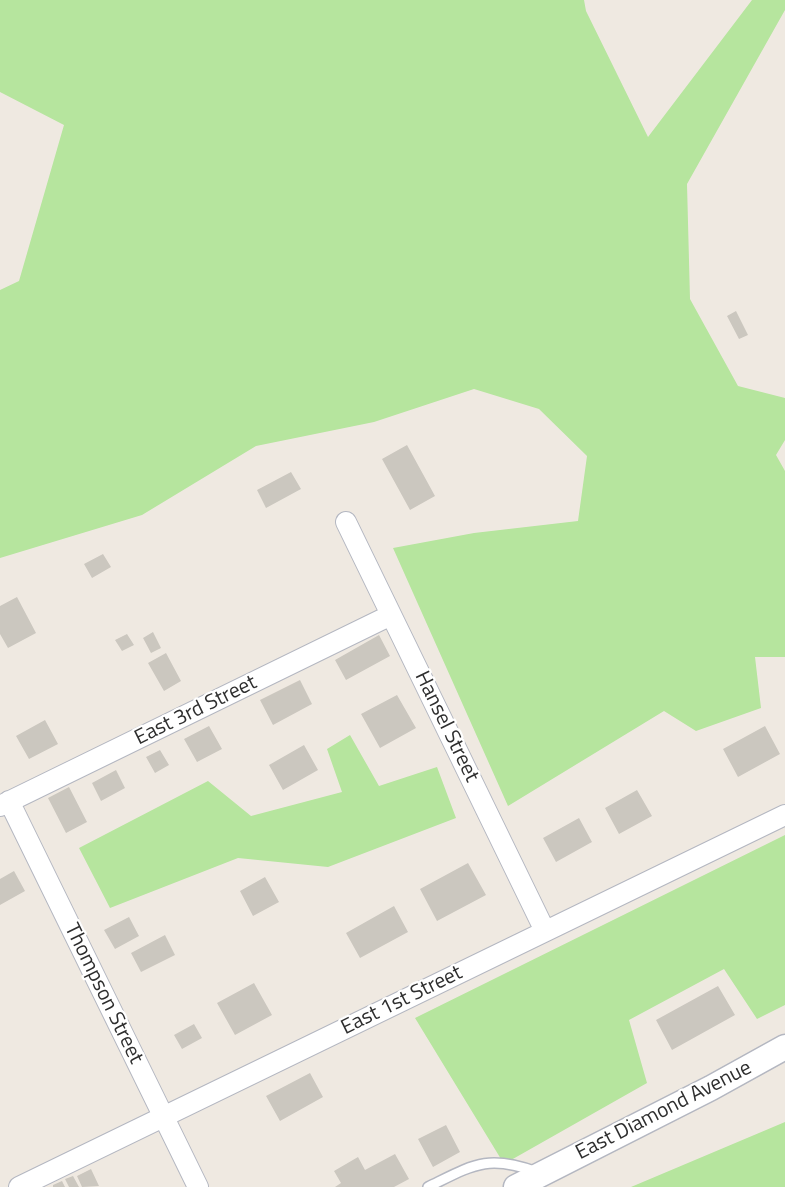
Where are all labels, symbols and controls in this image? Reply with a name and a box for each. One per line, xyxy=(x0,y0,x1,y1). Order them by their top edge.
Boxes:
street label: Hansel Street xyxy=(408,668,484,786)
street label: East 3rd Street xyxy=(131,671,261,751)
street label: Thompson Street xyxy=(58,920,148,1068)
street label: East 1st Street xyxy=(337,961,467,1041)
street label: East Diamond Avenue xyxy=(572,1056,756,1166)

